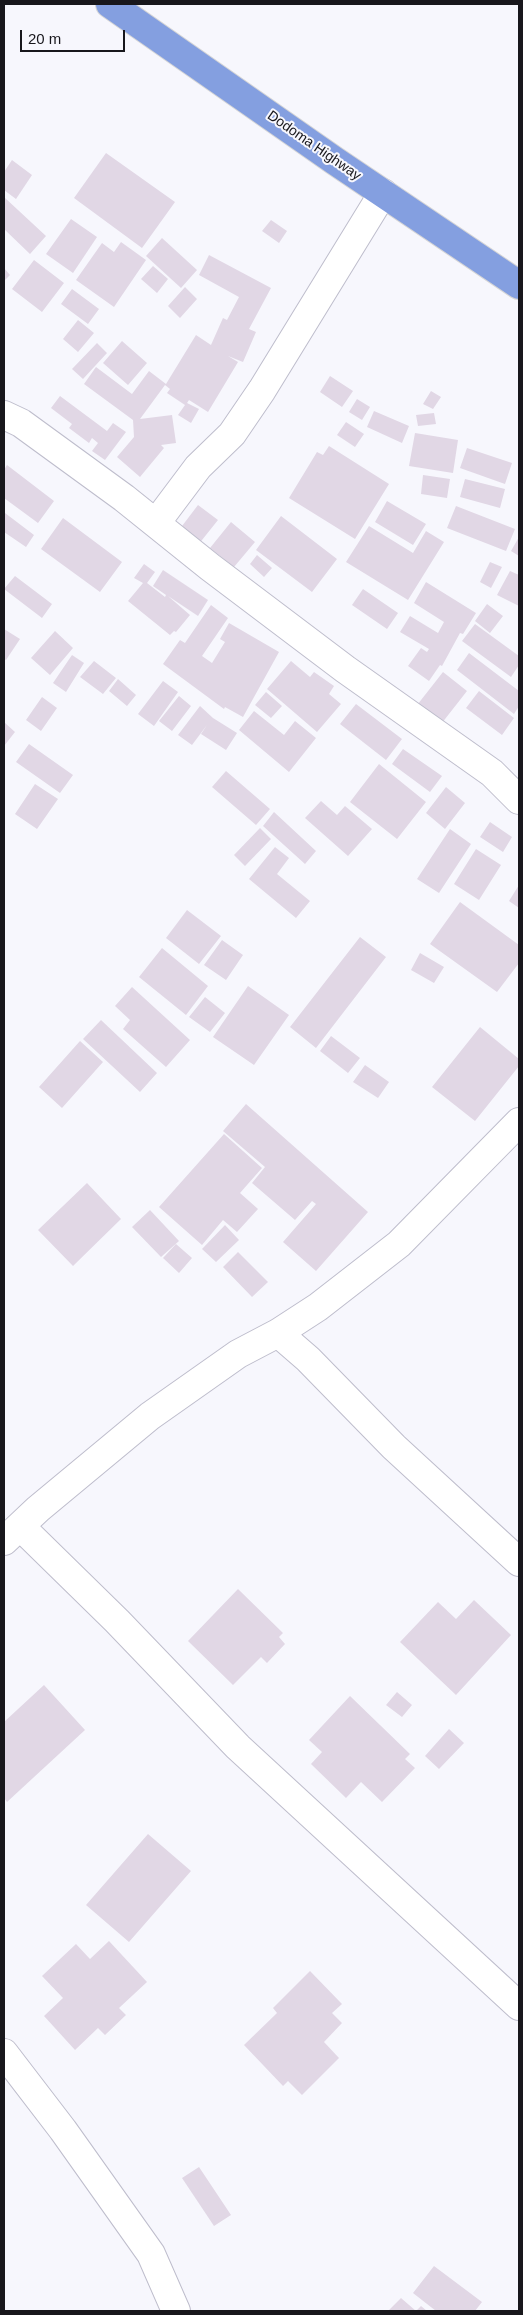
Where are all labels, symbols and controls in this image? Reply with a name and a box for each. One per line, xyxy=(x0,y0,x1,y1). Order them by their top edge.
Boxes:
scale bar xyxy=(22,20,128,52)
text: 20 m xyxy=(28,30,61,47)
street label: Dodoma Highway xyxy=(264,107,364,185)

